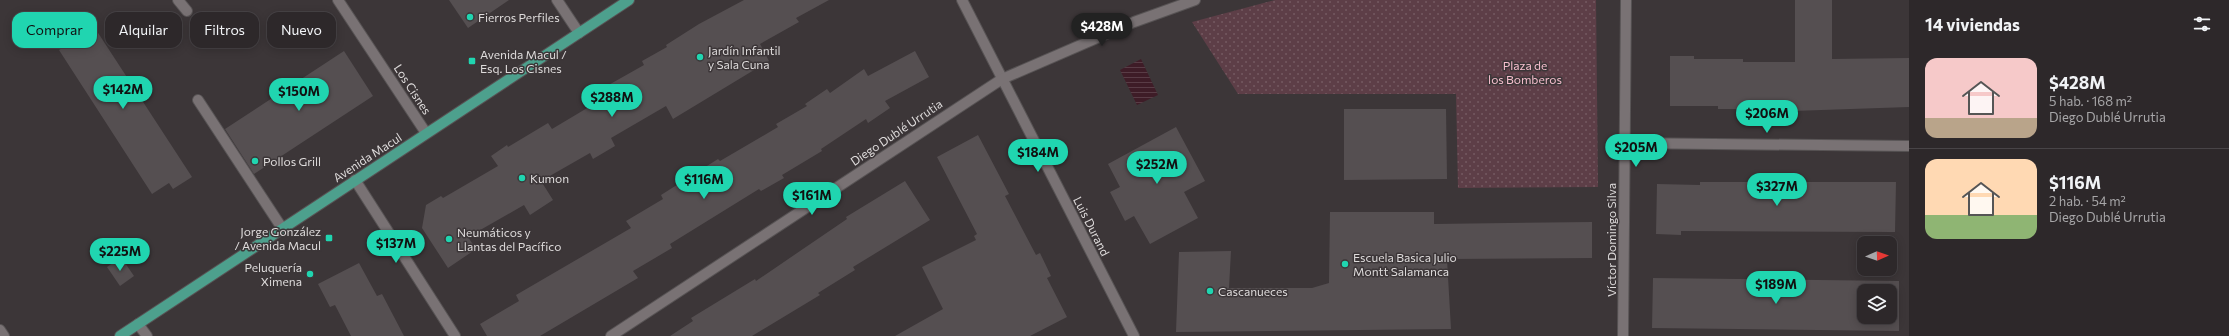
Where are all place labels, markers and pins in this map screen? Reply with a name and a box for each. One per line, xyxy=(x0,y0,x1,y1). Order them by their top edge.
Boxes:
place label: Fierros Perfiles xyxy=(478,10,560,24)
marker: Fierros Perfiles xyxy=(465,12,475,22)
pin: $428M xyxy=(1074,13,1130,47)
place label: Jardín Infantil y Sala Cuna xyxy=(708,43,781,71)
place label: Avenida Macul / Esq. Los Cisnes xyxy=(480,47,567,75)
marker: Jardín Infantil y Sala Cuna xyxy=(695,52,705,62)
marker: Avenida Macul / Esq. Los Cisnes xyxy=(467,56,477,66)
pin: $142M xyxy=(95,76,151,110)
pin: $150M xyxy=(271,78,327,112)
pin: $288M xyxy=(584,84,640,118)
pin: $206M xyxy=(1739,100,1795,134)
pin: $205M xyxy=(1608,134,1664,168)
pin: $184M xyxy=(1010,139,1066,173)
pin: $252M xyxy=(1129,151,1185,185)
place label: Pollos Grill xyxy=(263,154,321,168)
marker: Pollos Grill xyxy=(250,156,260,166)
pin: $116M xyxy=(676,166,732,200)
place label: Kumon xyxy=(530,171,569,185)
marker: Kumon xyxy=(517,173,527,183)
pin: $327M xyxy=(1749,173,1805,207)
pin: $161M xyxy=(784,182,840,216)
place label: Jorge González / Avenida Macul xyxy=(234,224,321,252)
place label: Neumáticos y Llantas del Pacífico xyxy=(457,225,561,253)
pin: $137M xyxy=(368,230,424,264)
marker: Jorge González / Avenida Macul xyxy=(324,233,334,243)
marker: Neumáticos y Llantas del Pacífico xyxy=(444,234,454,244)
pin: $225M xyxy=(92,238,148,272)
place label: Escuela Basica Julio Montt Salamanca xyxy=(1353,250,1457,278)
marker: Escuela Basica Julio Montt Salamanca xyxy=(1340,259,1350,269)
place label: Peluquería Ximena xyxy=(244,260,302,288)
marker: Peluquería Ximena xyxy=(305,269,315,279)
pin: $189M xyxy=(1748,271,1804,305)
place label: Cascanueces xyxy=(1218,284,1288,298)
marker: Cascanueces xyxy=(1205,286,1215,296)

